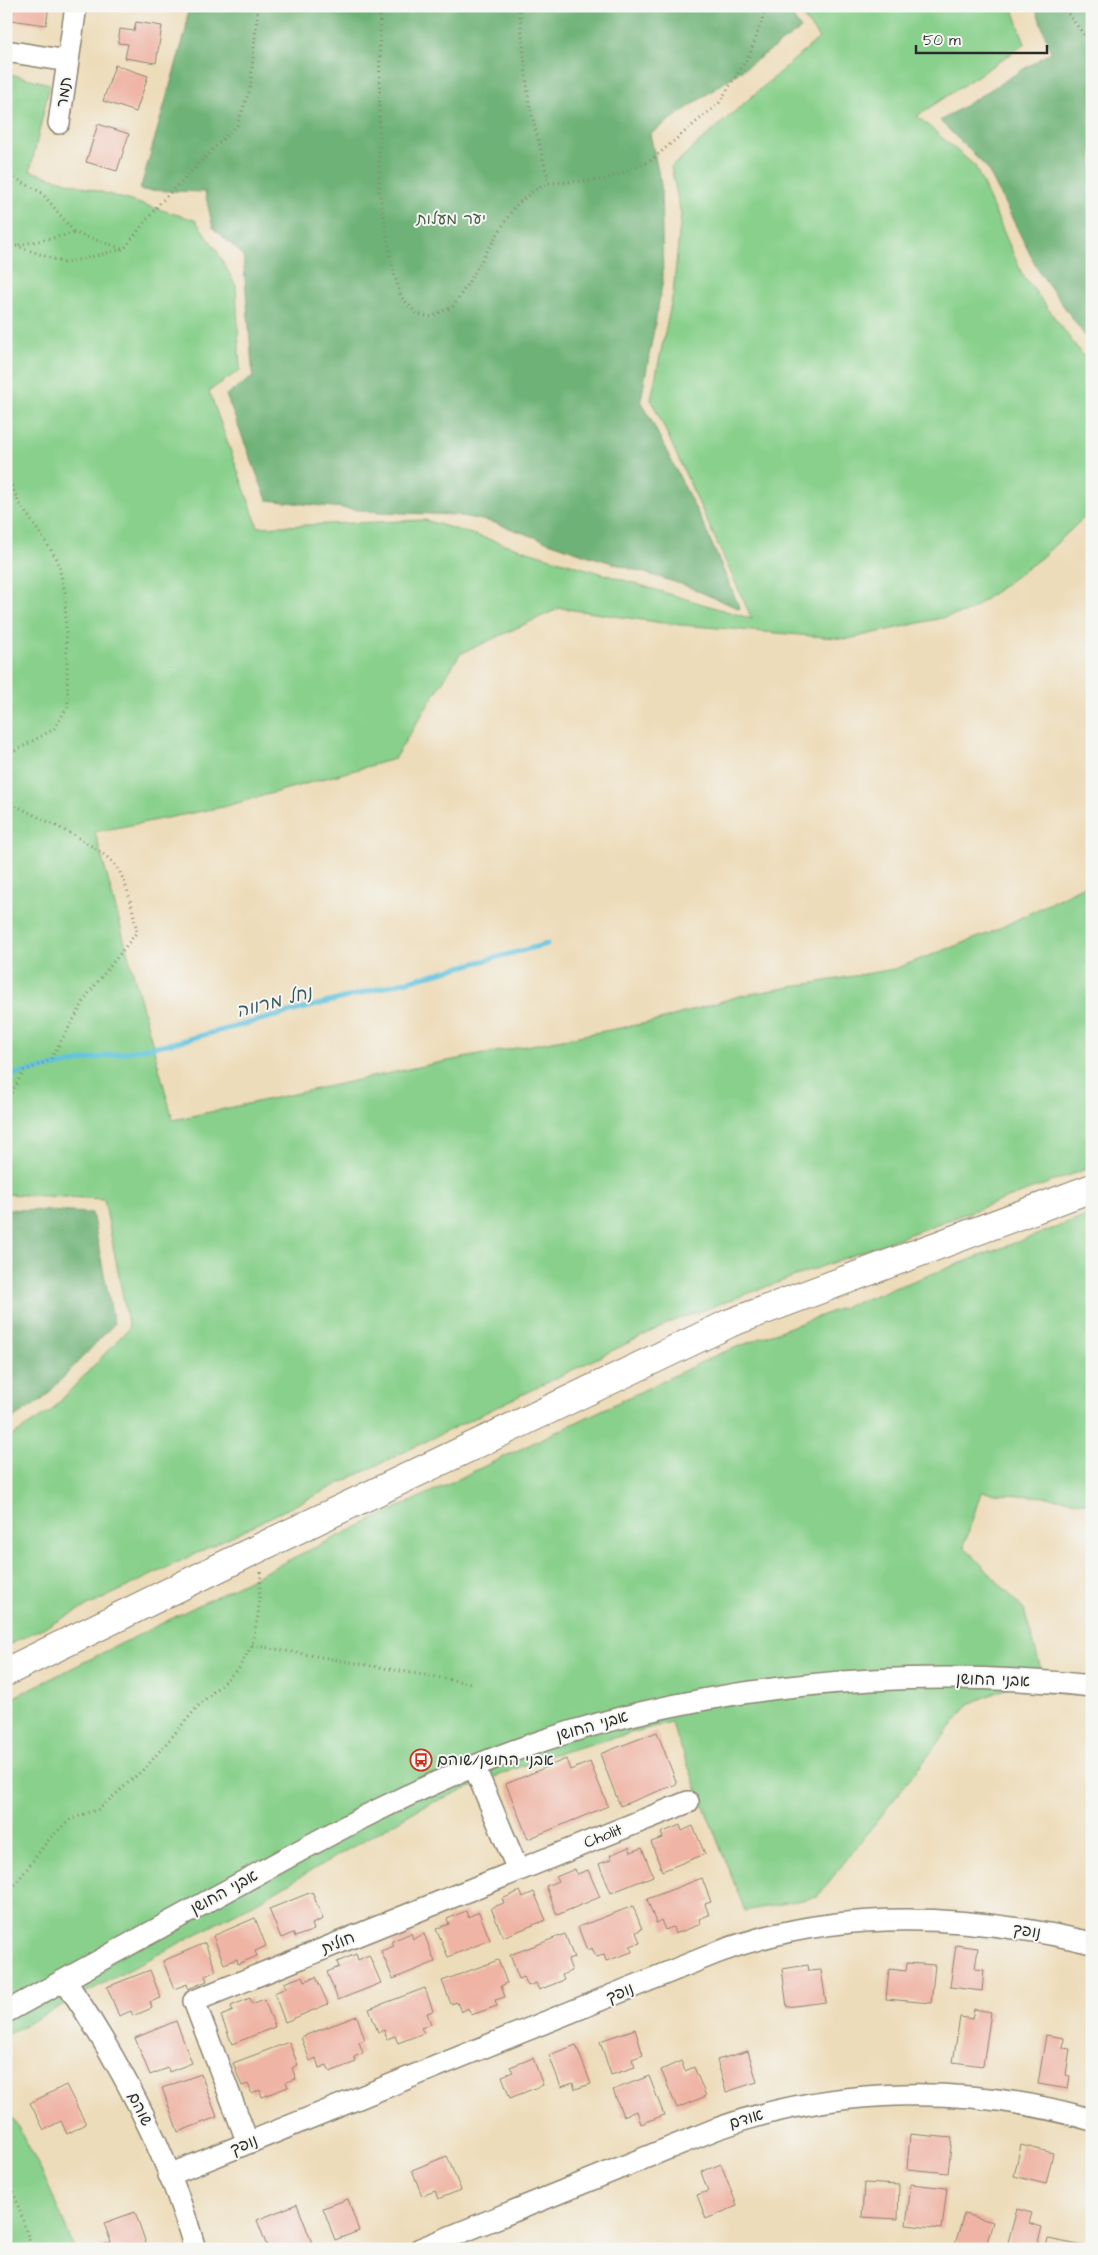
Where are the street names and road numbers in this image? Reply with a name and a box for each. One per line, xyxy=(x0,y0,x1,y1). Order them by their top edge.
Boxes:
street label: תמר xyxy=(51,75,77,109)
street label: אבני החושן xyxy=(956,1668,1030,1692)
street label: אבני החושן xyxy=(553,1705,631,1747)
street label: Cholit xyxy=(580,1818,626,1854)
street label: אבני החושן xyxy=(186,1864,262,1920)
street label: נופך xyxy=(1011,1918,1043,1944)
street label: חולית xyxy=(317,1926,358,1960)
street label: נופך xyxy=(603,1978,637,2008)
street label: שוהם xyxy=(122,2088,158,2130)
street label: אודם xyxy=(726,2103,766,2135)
street label: נופך xyxy=(227,2130,261,2160)

